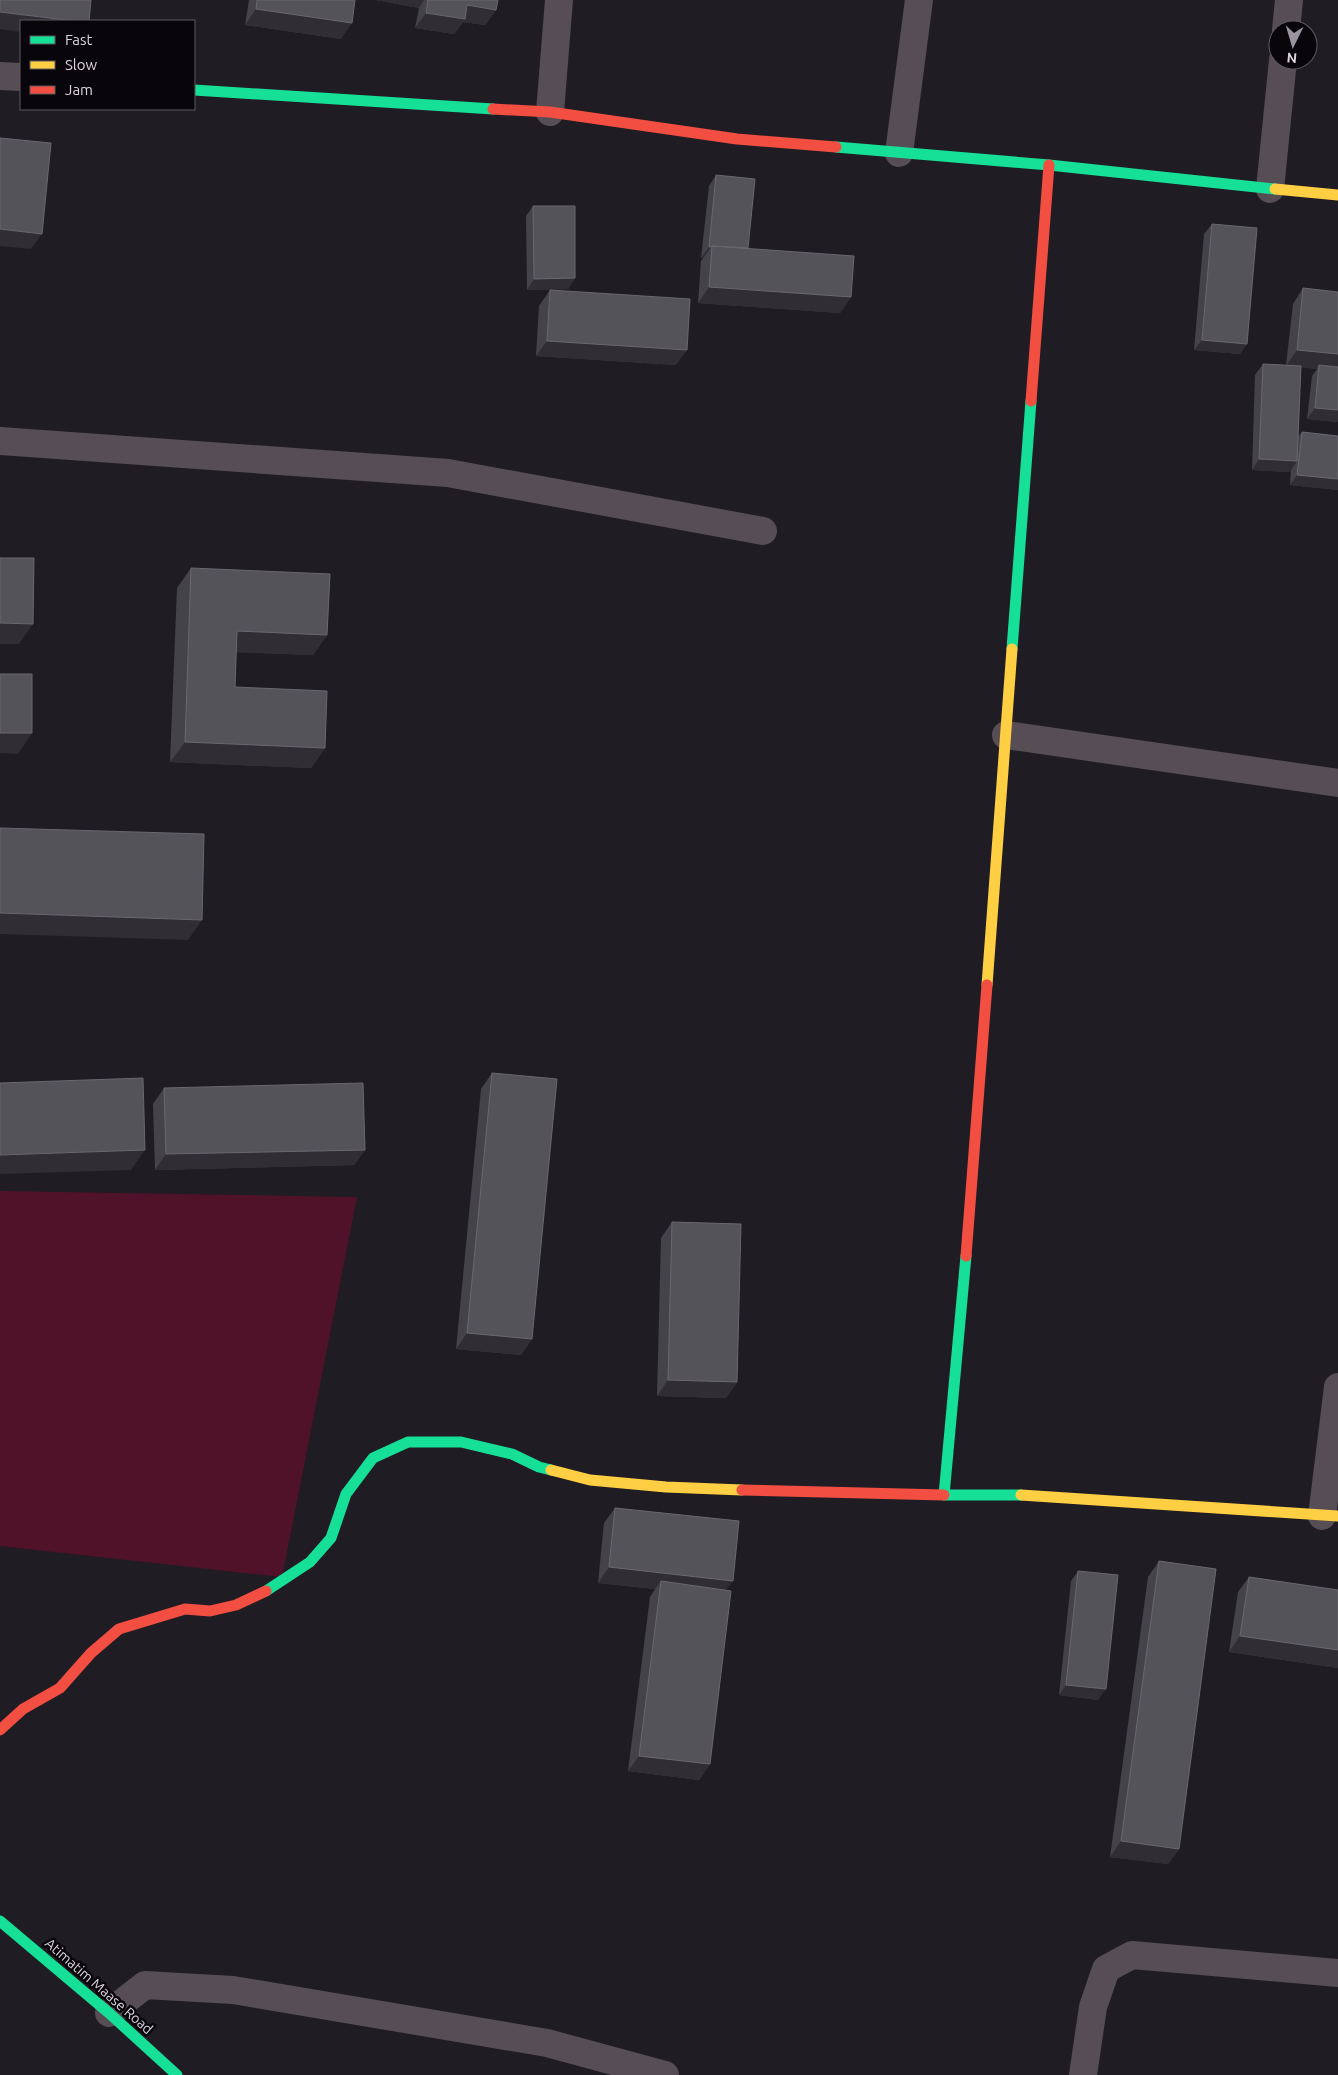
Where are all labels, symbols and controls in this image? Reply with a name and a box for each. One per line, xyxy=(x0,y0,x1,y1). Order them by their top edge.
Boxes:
legend xyxy=(20,20,195,110)
north arrow xyxy=(1268,20,1318,70)
text: Fast xyxy=(65,31,93,48)
text: N xyxy=(1286,50,1298,66)
text: Slow xyxy=(65,56,98,73)
text: Jam xyxy=(65,81,93,98)
street label: Atimatim Maase Road xyxy=(42,1935,156,2037)

